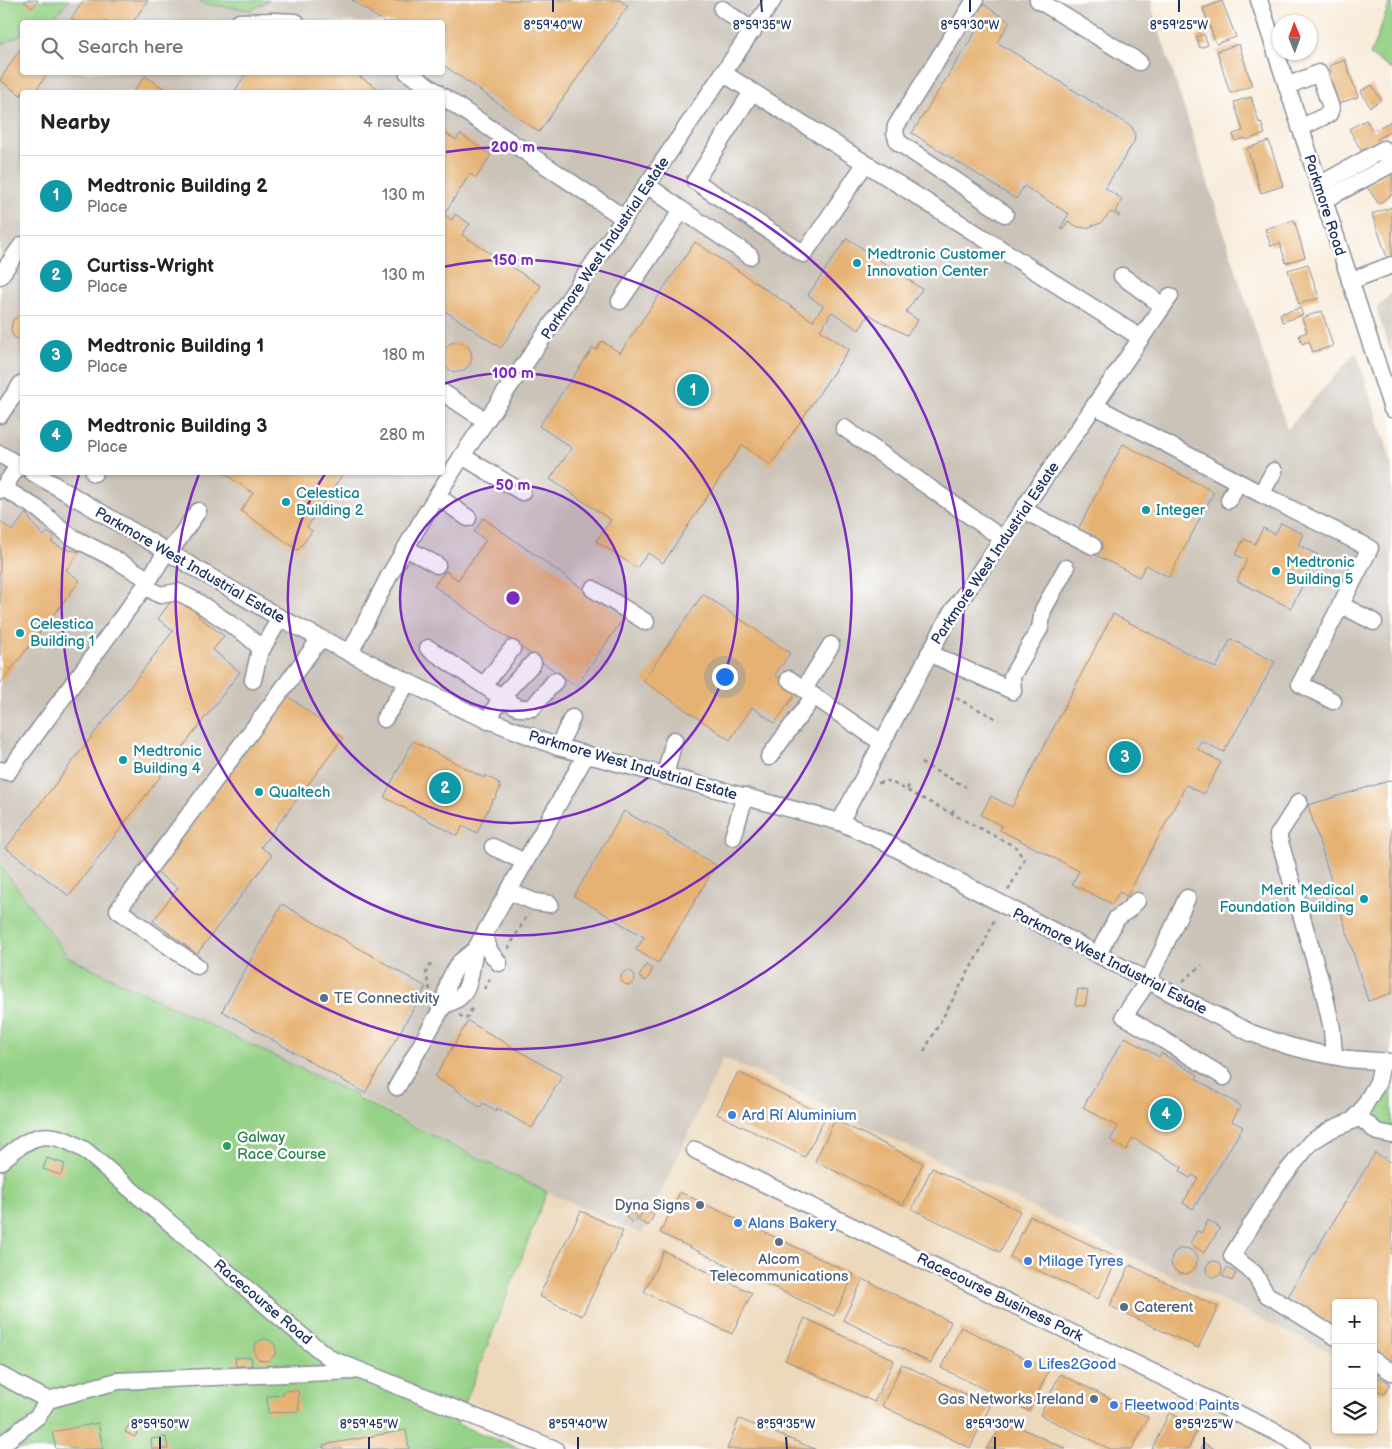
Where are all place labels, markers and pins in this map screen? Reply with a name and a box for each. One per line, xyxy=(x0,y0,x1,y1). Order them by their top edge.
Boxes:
place label: Medtronic Customer Innovation Center xyxy=(867,245,1006,281)
marker: Medtronic Customer Innovation Center xyxy=(851,257,863,269)
pin: 1 xyxy=(677,371,709,409)
place label: Celestica Building 2 xyxy=(296,484,364,520)
marker: Celestica Building 2 xyxy=(280,496,292,508)
place label: Integer xyxy=(1156,501,1206,520)
marker: Integer xyxy=(1140,504,1152,516)
place label: Medtronic Building 5 xyxy=(1286,553,1355,589)
marker: Medtronic Building 5 xyxy=(1270,565,1282,577)
centre of rings xyxy=(504,589,522,607)
place label: Celestica Building 1 xyxy=(30,615,94,651)
marker: Celestica Building 1 xyxy=(14,627,26,639)
pin: 3 xyxy=(1109,738,1141,776)
place label: Medtronic Building 4 xyxy=(133,742,202,778)
marker: Medtronic Building 4 xyxy=(117,754,129,766)
pin: 2 xyxy=(429,769,461,807)
place label: Qualtech xyxy=(269,783,330,802)
marker: Qualtech xyxy=(253,786,265,798)
place label: Merit Medical Foundation Building xyxy=(1219,881,1354,917)
marker: Merit Medical Foundation Building xyxy=(1358,893,1370,905)
place label: TE Connectivity xyxy=(334,989,440,1008)
marker: TE Connectivity xyxy=(318,992,330,1004)
pin: 4 xyxy=(1150,1095,1182,1133)
place label: Ard Rí Aluminium xyxy=(742,1106,857,1125)
marker: Ard Rí Aluminium xyxy=(726,1109,738,1121)
place label: Galway Race Course xyxy=(237,1128,326,1164)
marker: Galway Race Course xyxy=(221,1140,233,1152)
place label: Dyna Signs xyxy=(614,1196,691,1215)
marker: Dyna Signs xyxy=(694,1199,706,1211)
place label: Alans Bakery xyxy=(748,1214,837,1233)
marker: Alans Bakery xyxy=(732,1217,744,1229)
marker: Alcom Telecommunications xyxy=(773,1236,785,1248)
place label: Alcom Telecommunications xyxy=(709,1250,849,1286)
place label: Milage Tyres xyxy=(1038,1252,1124,1271)
marker: Milage Tyres xyxy=(1022,1255,1034,1267)
place label: Caterent xyxy=(1134,1298,1194,1317)
marker: Caterent xyxy=(1118,1301,1130,1313)
place label: Lifes2Good xyxy=(1038,1355,1116,1374)
marker: Lifes2Good xyxy=(1022,1358,1034,1370)
place label: Gas Networks Ireland xyxy=(938,1390,1084,1409)
marker: Gas Networks Ireland xyxy=(1088,1393,1100,1405)
place label: Fleetwood Paints xyxy=(1124,1396,1240,1415)
marker: Fleetwood Paints xyxy=(1108,1399,1120,1411)

